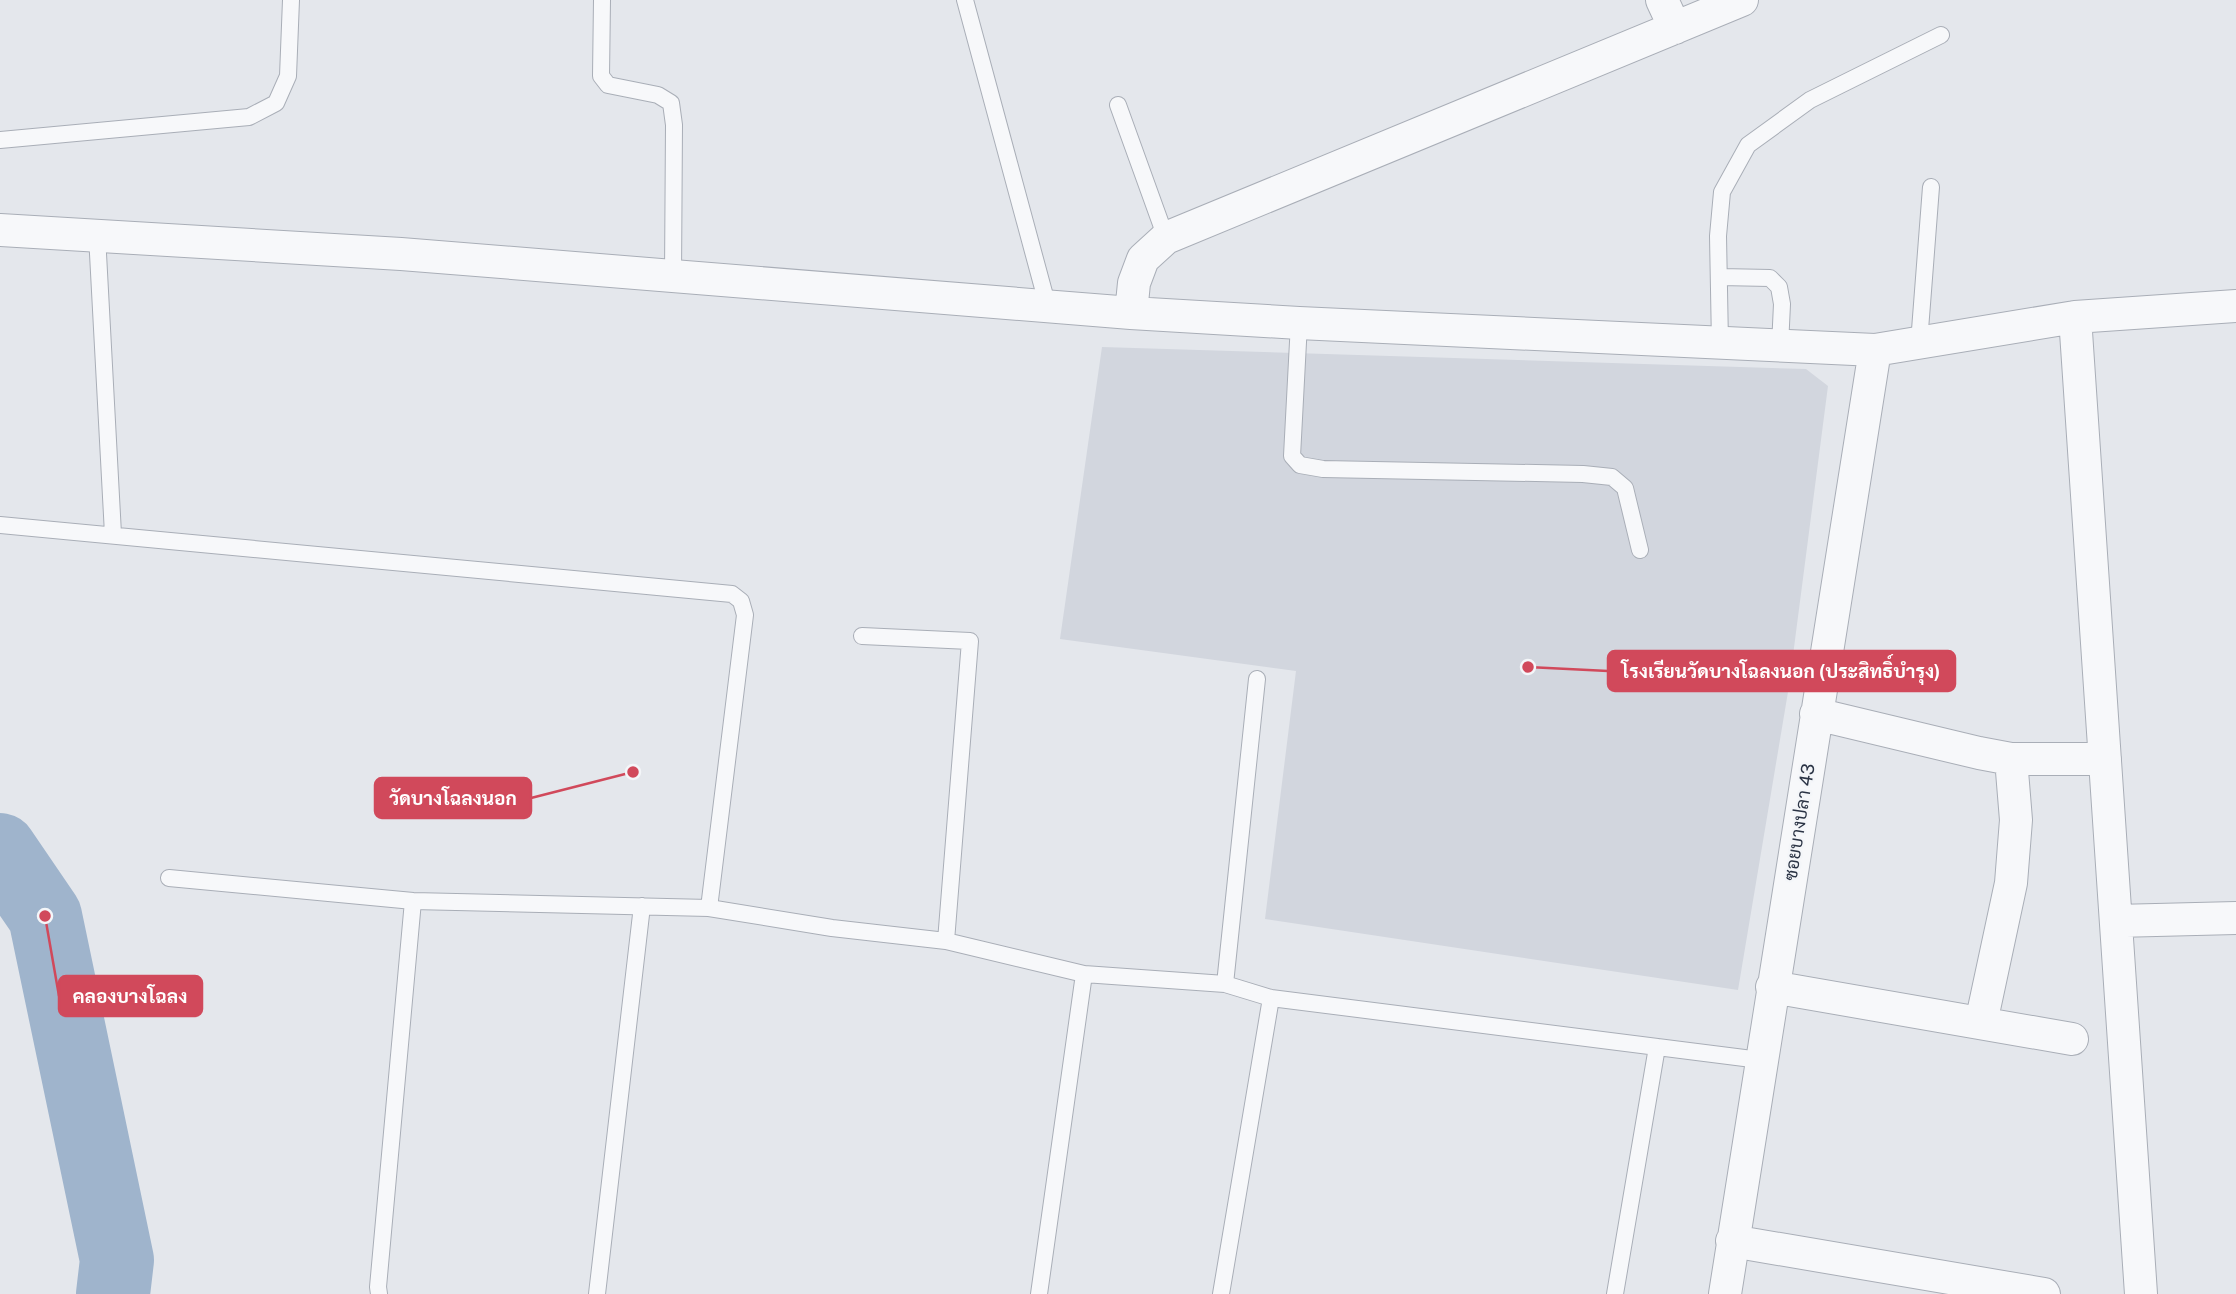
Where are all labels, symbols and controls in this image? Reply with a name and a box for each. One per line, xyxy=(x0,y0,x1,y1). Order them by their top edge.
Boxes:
callout: โรงเรียนวัดบางโฉลงนอก (ประสิทธิ์บำรุง) xyxy=(1608,651,1955,691)
text: โรงเรียนวัดบางโฉลงนอก (ประสิทธิ์บำรุง) xyxy=(1621,654,1940,686)
street label: ซอยบางปลา 43 xyxy=(1779,762,1819,882)
callout: วัดบางโฉลงนอก xyxy=(375,778,531,818)
text: วัดบางโฉลงนอก xyxy=(389,786,517,809)
callout: คลองบางโฉลง xyxy=(59,976,202,1016)
text: คลองบางโฉลง xyxy=(73,984,187,1007)

